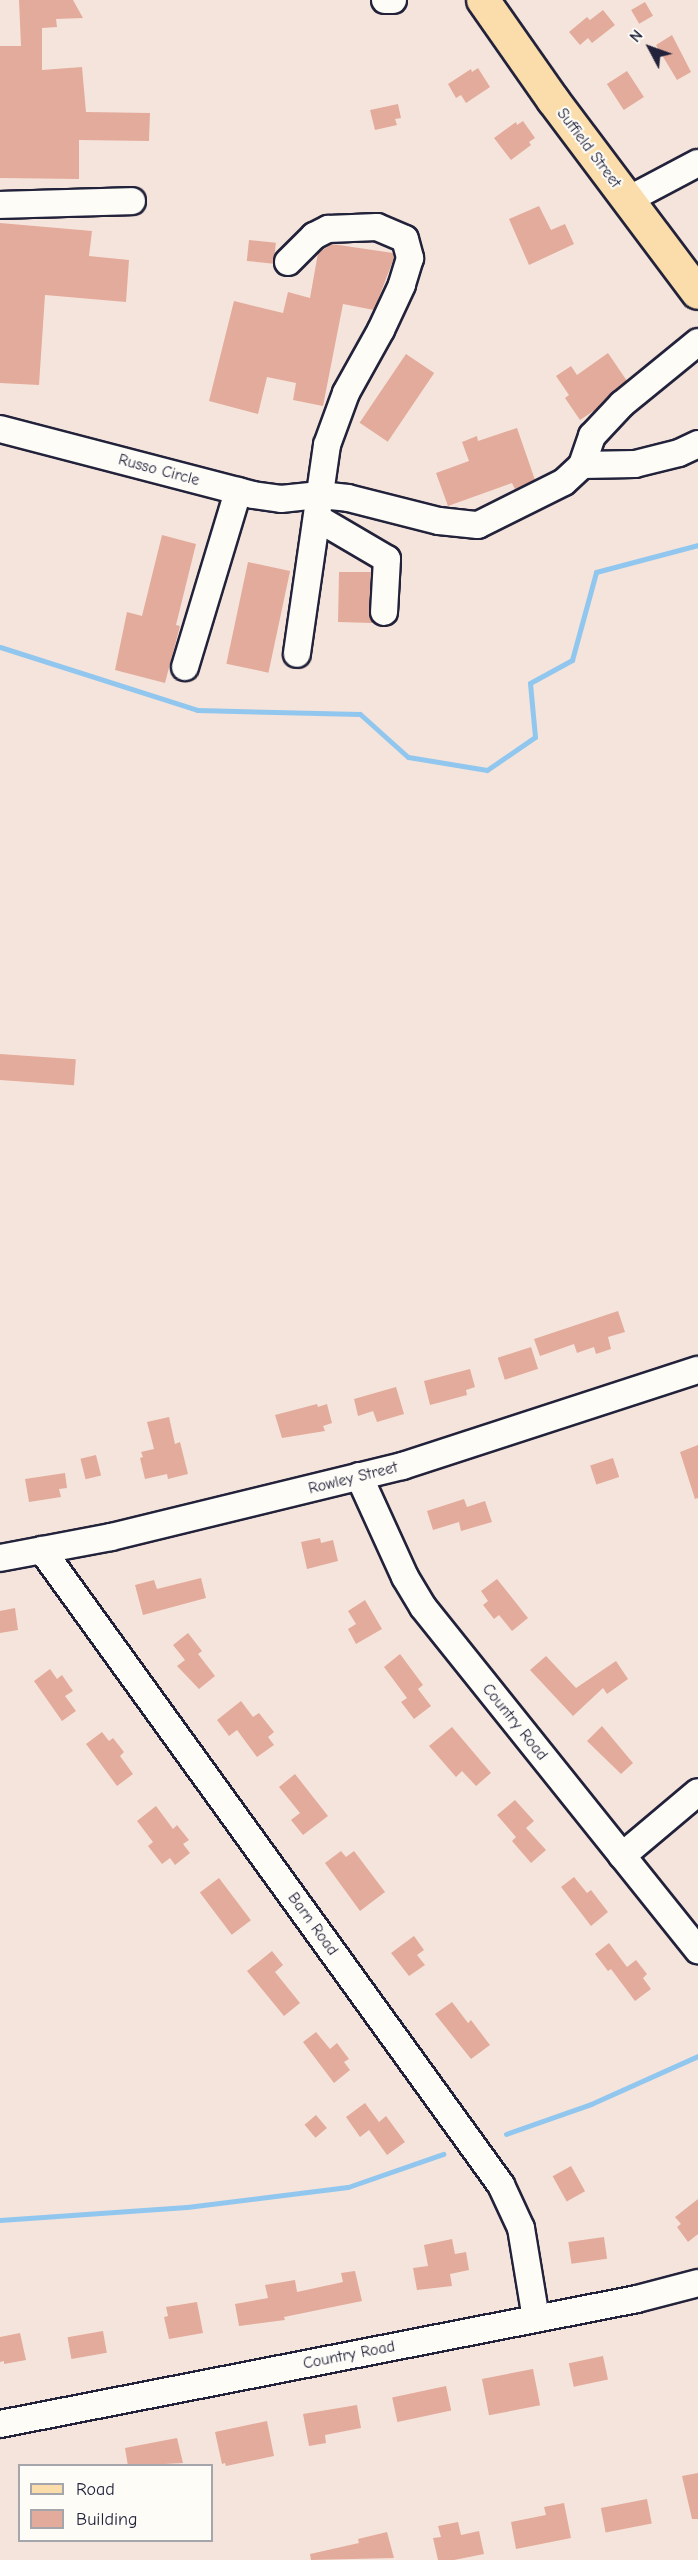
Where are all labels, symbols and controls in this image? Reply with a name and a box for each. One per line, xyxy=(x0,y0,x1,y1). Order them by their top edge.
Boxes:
north arrow xyxy=(620,18,680,78)
text: N xyxy=(626,26,647,46)
street label: Suffield Street xyxy=(553,104,625,192)
street label: Russo Circle xyxy=(116,450,202,490)
street label: Rowley Street xyxy=(306,1458,400,1498)
street label: Country Road xyxy=(478,1680,552,1764)
street label: Barn Road xyxy=(284,1889,342,1959)
street label: Country Road xyxy=(301,2337,397,2373)
legend xyxy=(18,2464,213,2542)
text: Road xyxy=(76,2479,115,2500)
text: Building xyxy=(76,2509,138,2530)

